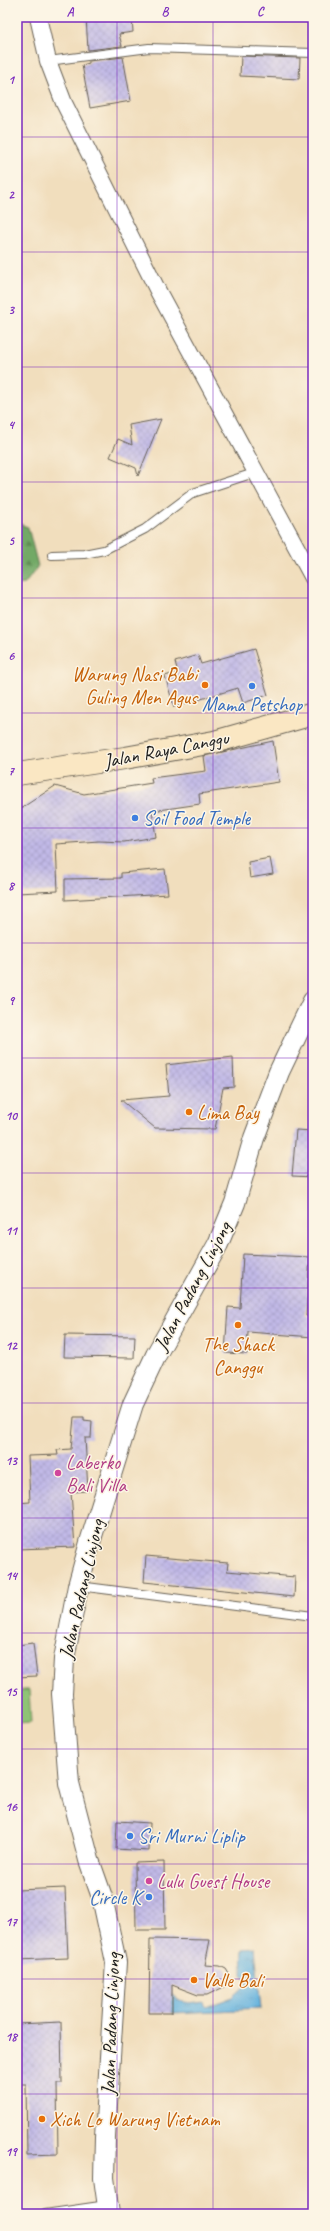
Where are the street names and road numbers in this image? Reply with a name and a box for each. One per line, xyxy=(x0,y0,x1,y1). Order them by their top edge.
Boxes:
street label: Jalan Raya Canggu xyxy=(101,725,232,774)
street label: Jalan Padang Linjong xyxy=(147,1216,238,1356)
street label: Jalan Padang Linjong xyxy=(53,1515,110,1662)
street label: Jalan Padang Linjong xyxy=(95,1950,126,2097)

